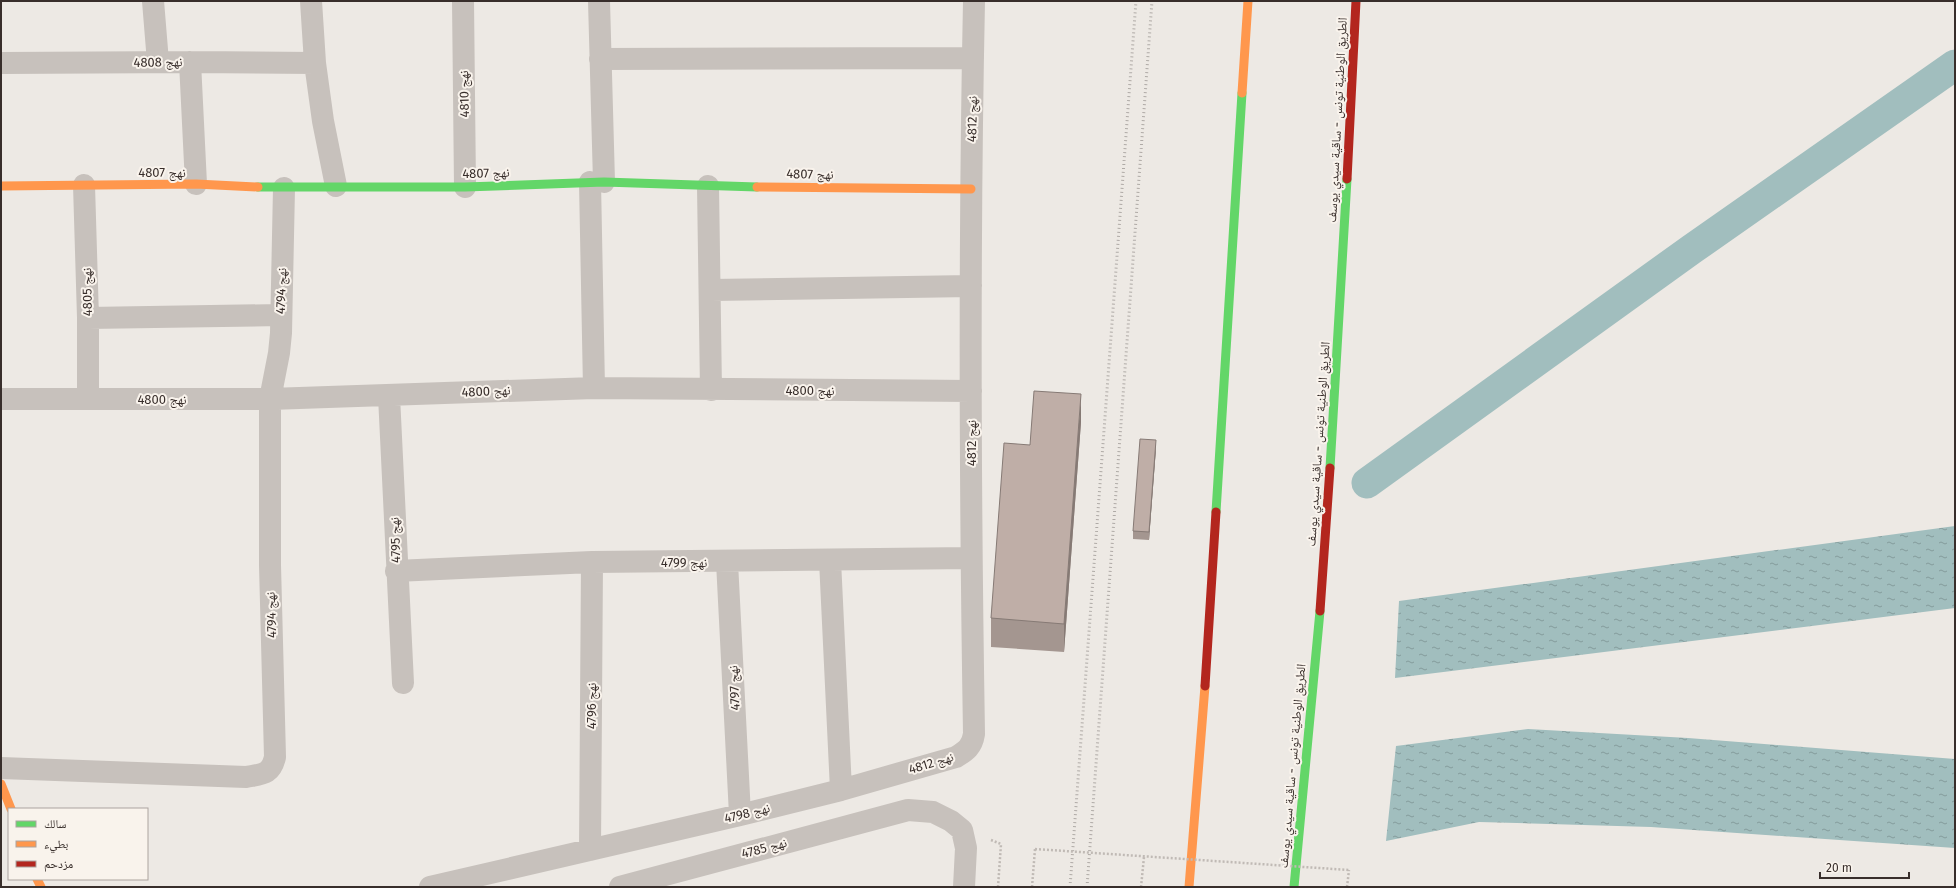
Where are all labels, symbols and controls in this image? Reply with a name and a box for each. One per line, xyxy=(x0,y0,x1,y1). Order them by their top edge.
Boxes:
street label: الطريق الوطنية تونس - ساقية سيدي يوسف xyxy=(1324,17,1353,223)
street label: نهج 4808 xyxy=(133,54,183,72)
street label: نهج 4810 xyxy=(456,70,474,118)
street label: نهج 4812 xyxy=(964,96,982,142)
street label: نهج 4807 xyxy=(138,165,186,182)
street label: نهج 4807 xyxy=(462,165,510,183)
street label: نهج 4807 xyxy=(786,166,834,184)
street label: نهج 4805 xyxy=(79,268,97,316)
street label: نهج 4794 xyxy=(273,268,291,315)
street label: الطريق الوطنية تونس - ساقية سيدي يوسف xyxy=(1303,341,1336,547)
street label: نهج 4800 xyxy=(461,382,511,402)
street label: نهج 4800 xyxy=(785,383,835,400)
street label: نهج 4800 xyxy=(137,392,187,409)
street label: نهج 4812 xyxy=(964,420,981,466)
street label: نهج 4795 xyxy=(387,517,405,563)
street label: نهج 4799 xyxy=(661,555,707,572)
street label: نهج 4794 xyxy=(263,591,281,638)
street label: الطريق الوطنية تونس - ساقية سيدي يوسف xyxy=(1276,663,1312,869)
street label: نهج 4797 xyxy=(725,665,745,711)
street label: نهج 4796 xyxy=(584,683,601,729)
street label: نهج 4812 xyxy=(907,749,956,779)
street label: نهج 4798 xyxy=(722,800,772,828)
legend xyxy=(8,808,148,880)
text: سالك xyxy=(44,817,66,831)
street label: نهج 4785 xyxy=(740,835,789,863)
text: بطيء xyxy=(44,837,68,854)
scale bar xyxy=(1820,854,1909,880)
text: مزدحم xyxy=(44,857,73,872)
text: 20 m xyxy=(1826,861,1852,875)

